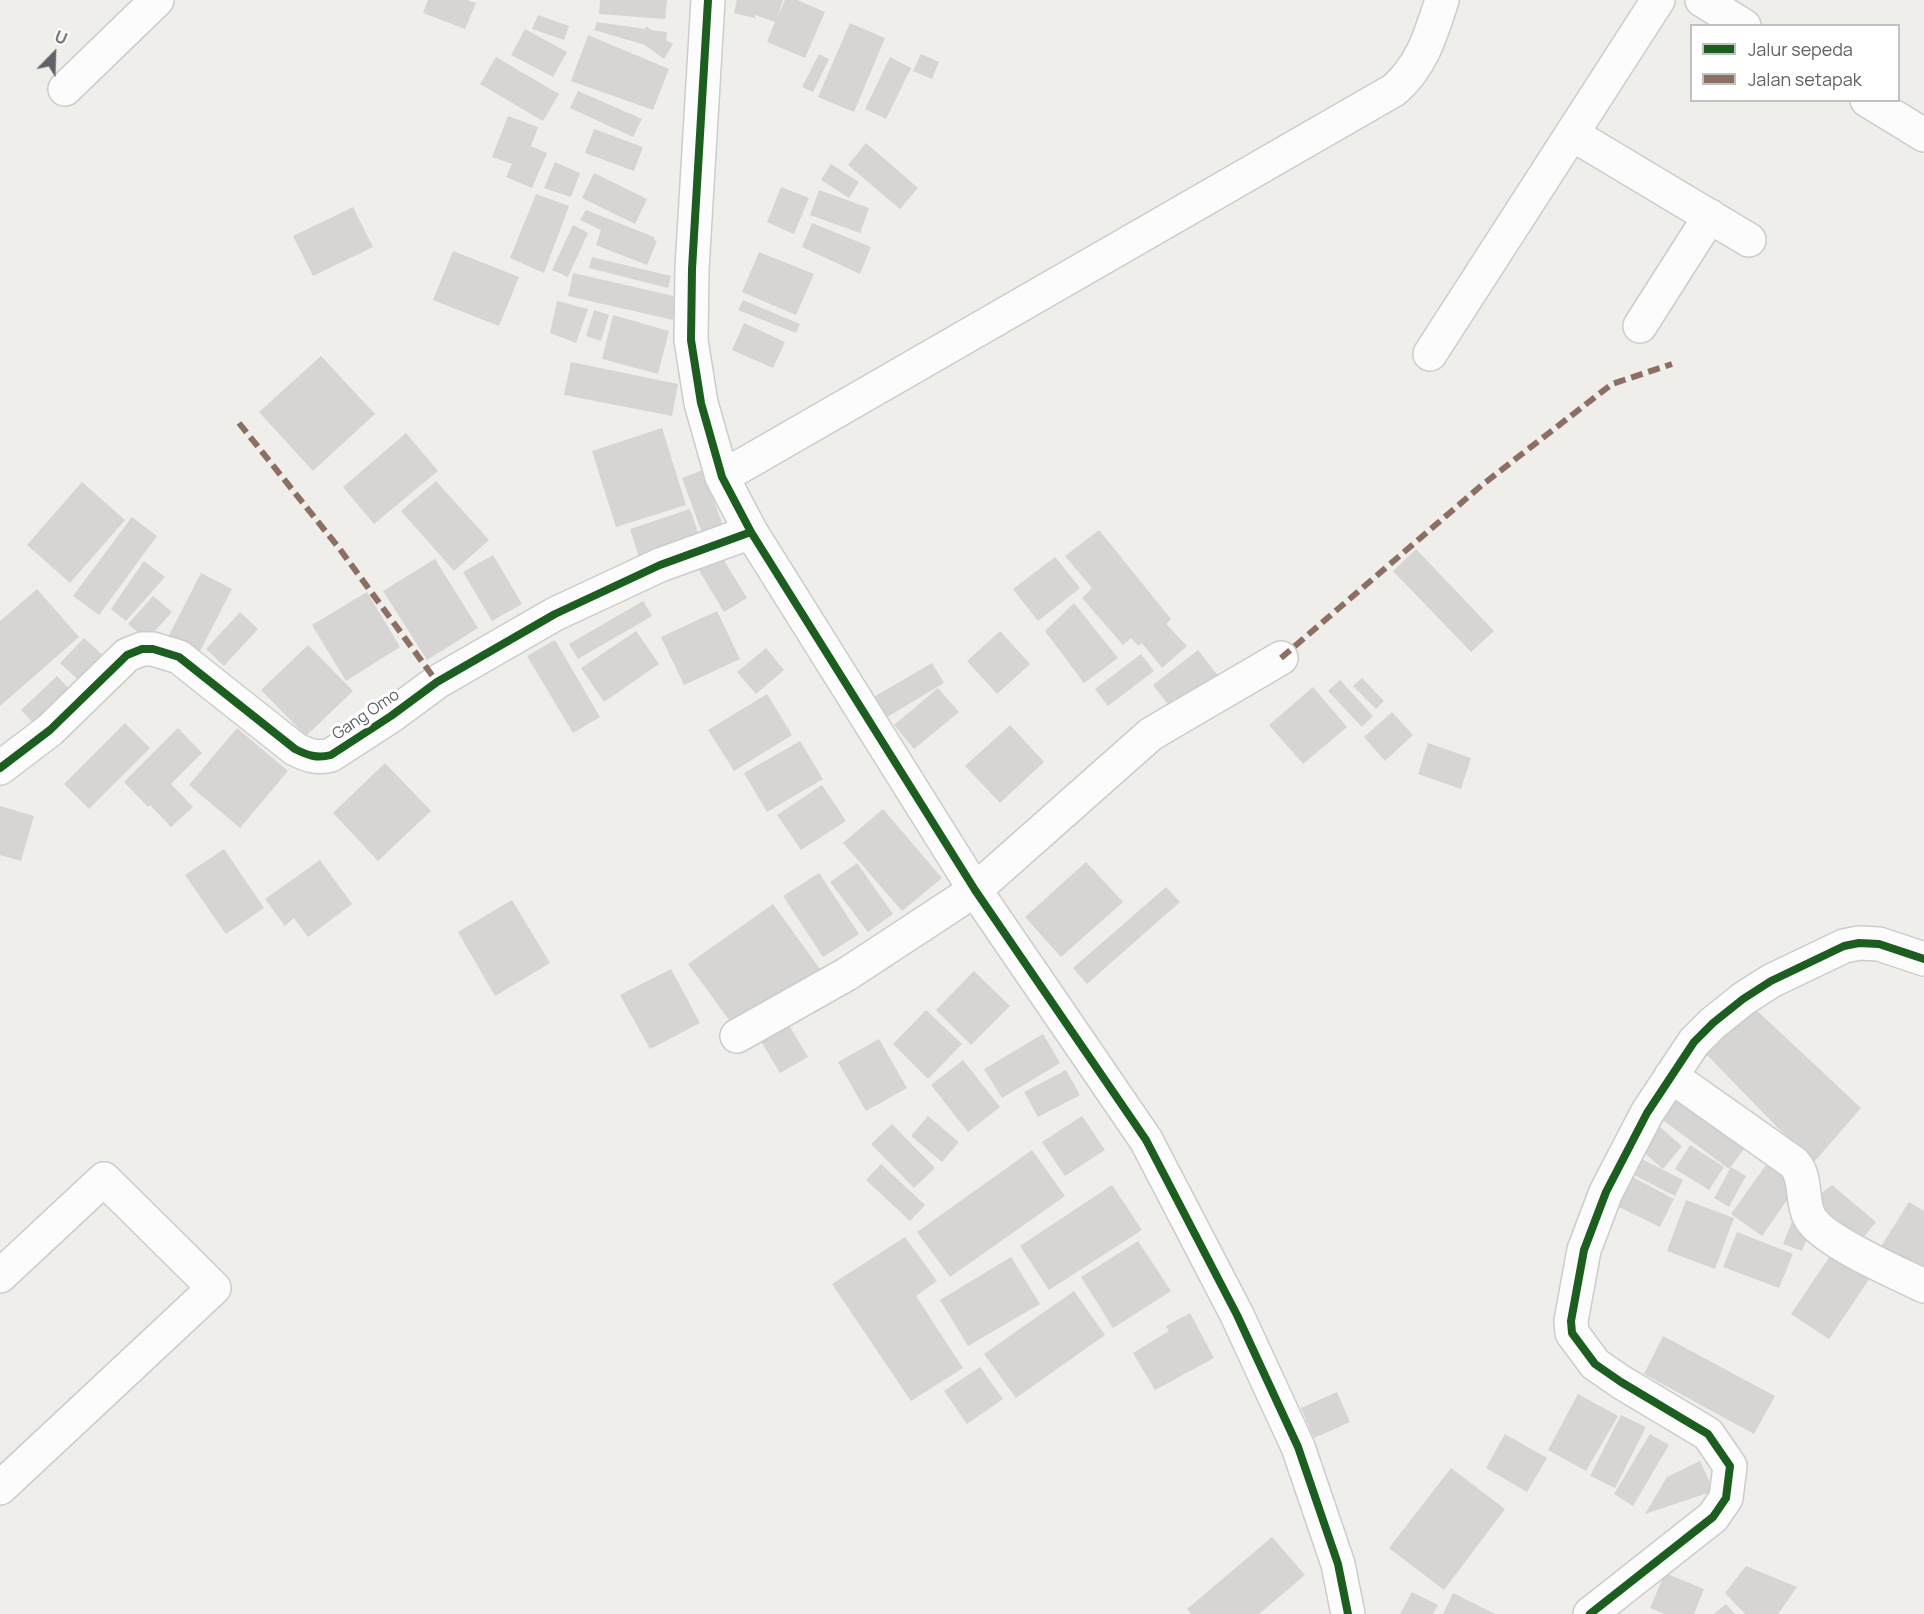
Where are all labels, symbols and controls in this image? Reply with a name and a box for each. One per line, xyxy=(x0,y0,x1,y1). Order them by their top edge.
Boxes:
north arrow xyxy=(24,24,84,84)
legend xyxy=(1690,24,1900,102)
text: U xyxy=(51,25,71,50)
text: Jalur sepeda xyxy=(1748,37,1853,61)
text: Jalan setapak xyxy=(1748,67,1862,91)
street label: Gang Omo xyxy=(329,686,403,744)

